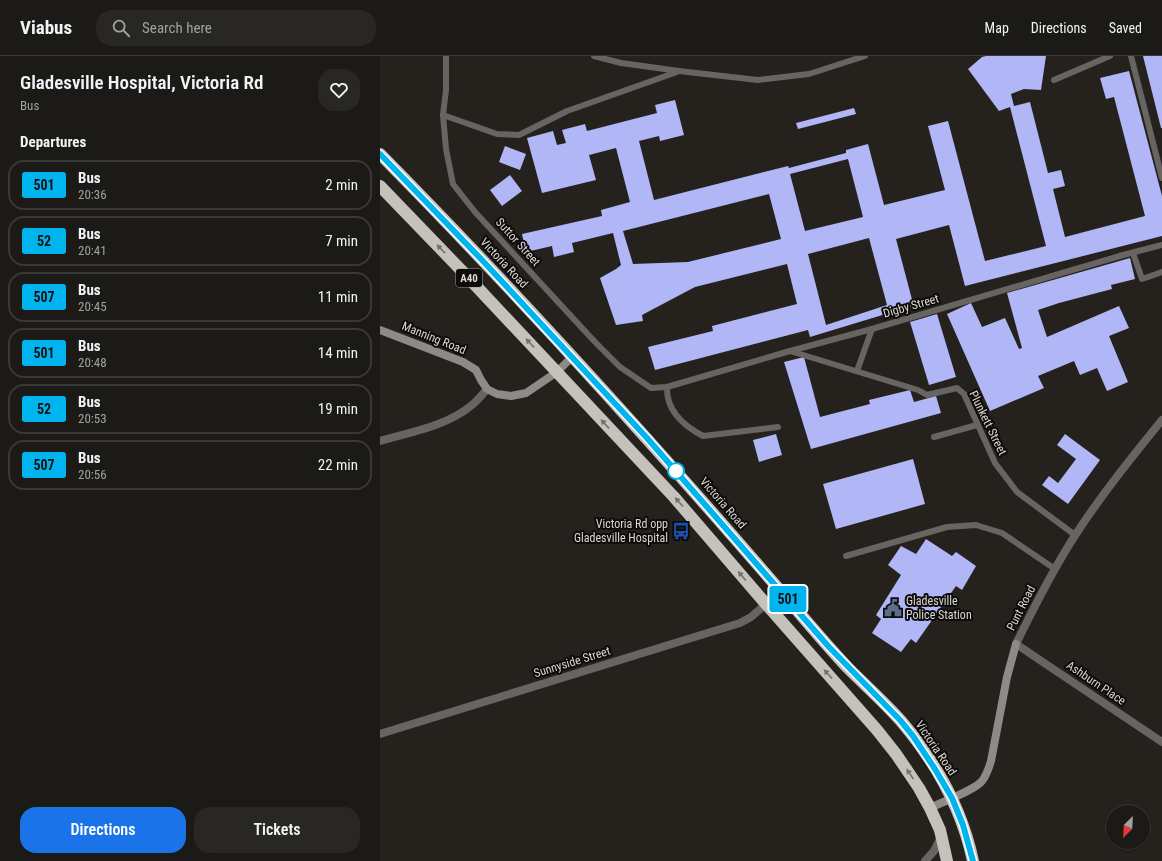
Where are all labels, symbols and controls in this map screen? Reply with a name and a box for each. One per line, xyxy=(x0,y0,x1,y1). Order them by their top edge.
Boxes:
search box xyxy=(96,10,376,46)
text: Viabus xyxy=(20,16,72,39)
icon: search xyxy=(110,17,132,39)
text: Search here xyxy=(142,19,212,37)
text: Map xyxy=(985,20,1009,36)
text: Directions xyxy=(1031,20,1087,36)
text: Saved xyxy=(1109,20,1142,36)
button: heart xyxy=(318,69,360,111)
text: Gladesville Hospital, Victoria Rd xyxy=(20,71,263,94)
text: Bus xyxy=(20,98,39,113)
text: Departures xyxy=(20,133,86,151)
text: Bus xyxy=(78,169,101,187)
text: 2 min xyxy=(325,176,358,194)
text: 501 xyxy=(33,177,55,193)
text: 20:36 xyxy=(78,187,107,202)
street label: Suttor Street xyxy=(493,215,543,269)
text: Bus xyxy=(78,225,101,243)
text: 7 min xyxy=(325,232,358,250)
text: 52 xyxy=(37,233,51,249)
street label: Victoria Road xyxy=(477,235,531,291)
text: 20:41 xyxy=(78,243,107,258)
one-way arrow xyxy=(436,244,445,254)
road number: A40 xyxy=(456,269,482,287)
text: Bus xyxy=(78,281,101,299)
text: 11 min xyxy=(318,288,358,306)
text: 507 xyxy=(33,289,55,305)
street label: Digby Street xyxy=(882,291,941,321)
text: 20:45 xyxy=(78,299,107,314)
street label: Manning Road xyxy=(400,319,468,357)
text: Bus xyxy=(78,337,101,355)
one-way arrow xyxy=(525,338,535,348)
text: 14 min xyxy=(318,344,358,362)
text: 501 xyxy=(33,345,55,361)
text: 20:48 xyxy=(78,355,107,370)
street label: Plunkett Street xyxy=(966,389,1010,458)
text: Bus xyxy=(78,393,101,411)
text: 19 min xyxy=(318,400,358,418)
text: 52 xyxy=(37,401,51,417)
text: 20:53 xyxy=(78,411,107,426)
one-way arrow xyxy=(601,418,610,429)
text: Bus xyxy=(78,449,101,467)
text: 22 min xyxy=(318,456,358,474)
text: 507 xyxy=(33,457,55,473)
unlabelled marker xyxy=(667,462,685,480)
text: 20:56 xyxy=(78,467,107,482)
street label: Victoria Road xyxy=(697,474,749,532)
one-way arrow xyxy=(675,497,684,508)
place label: Victoria Rd opp Gladesville Hospital xyxy=(574,517,668,545)
bus stop icon: Victoria Rd opp Gladesville Hospital xyxy=(671,521,691,541)
one-way arrow xyxy=(738,570,747,581)
street label: Punt Road xyxy=(1004,583,1038,633)
line badge: 501 xyxy=(765,586,811,612)
text: 501 xyxy=(777,591,799,607)
place label: Gladesville Police Station xyxy=(906,594,972,622)
public building icon: Gladesville Police Station xyxy=(883,598,903,618)
street label: Sunnyside Street xyxy=(532,644,612,680)
street label: Ashburn Place xyxy=(1064,658,1129,708)
one-way arrow xyxy=(823,669,832,679)
street label: Victoria Road xyxy=(912,718,960,778)
one-way arrow xyxy=(906,769,914,780)
north arrow xyxy=(1106,805,1150,849)
map controls xyxy=(1106,805,1150,849)
button: Directions xyxy=(20,807,186,853)
button: Tickets xyxy=(194,807,360,853)

